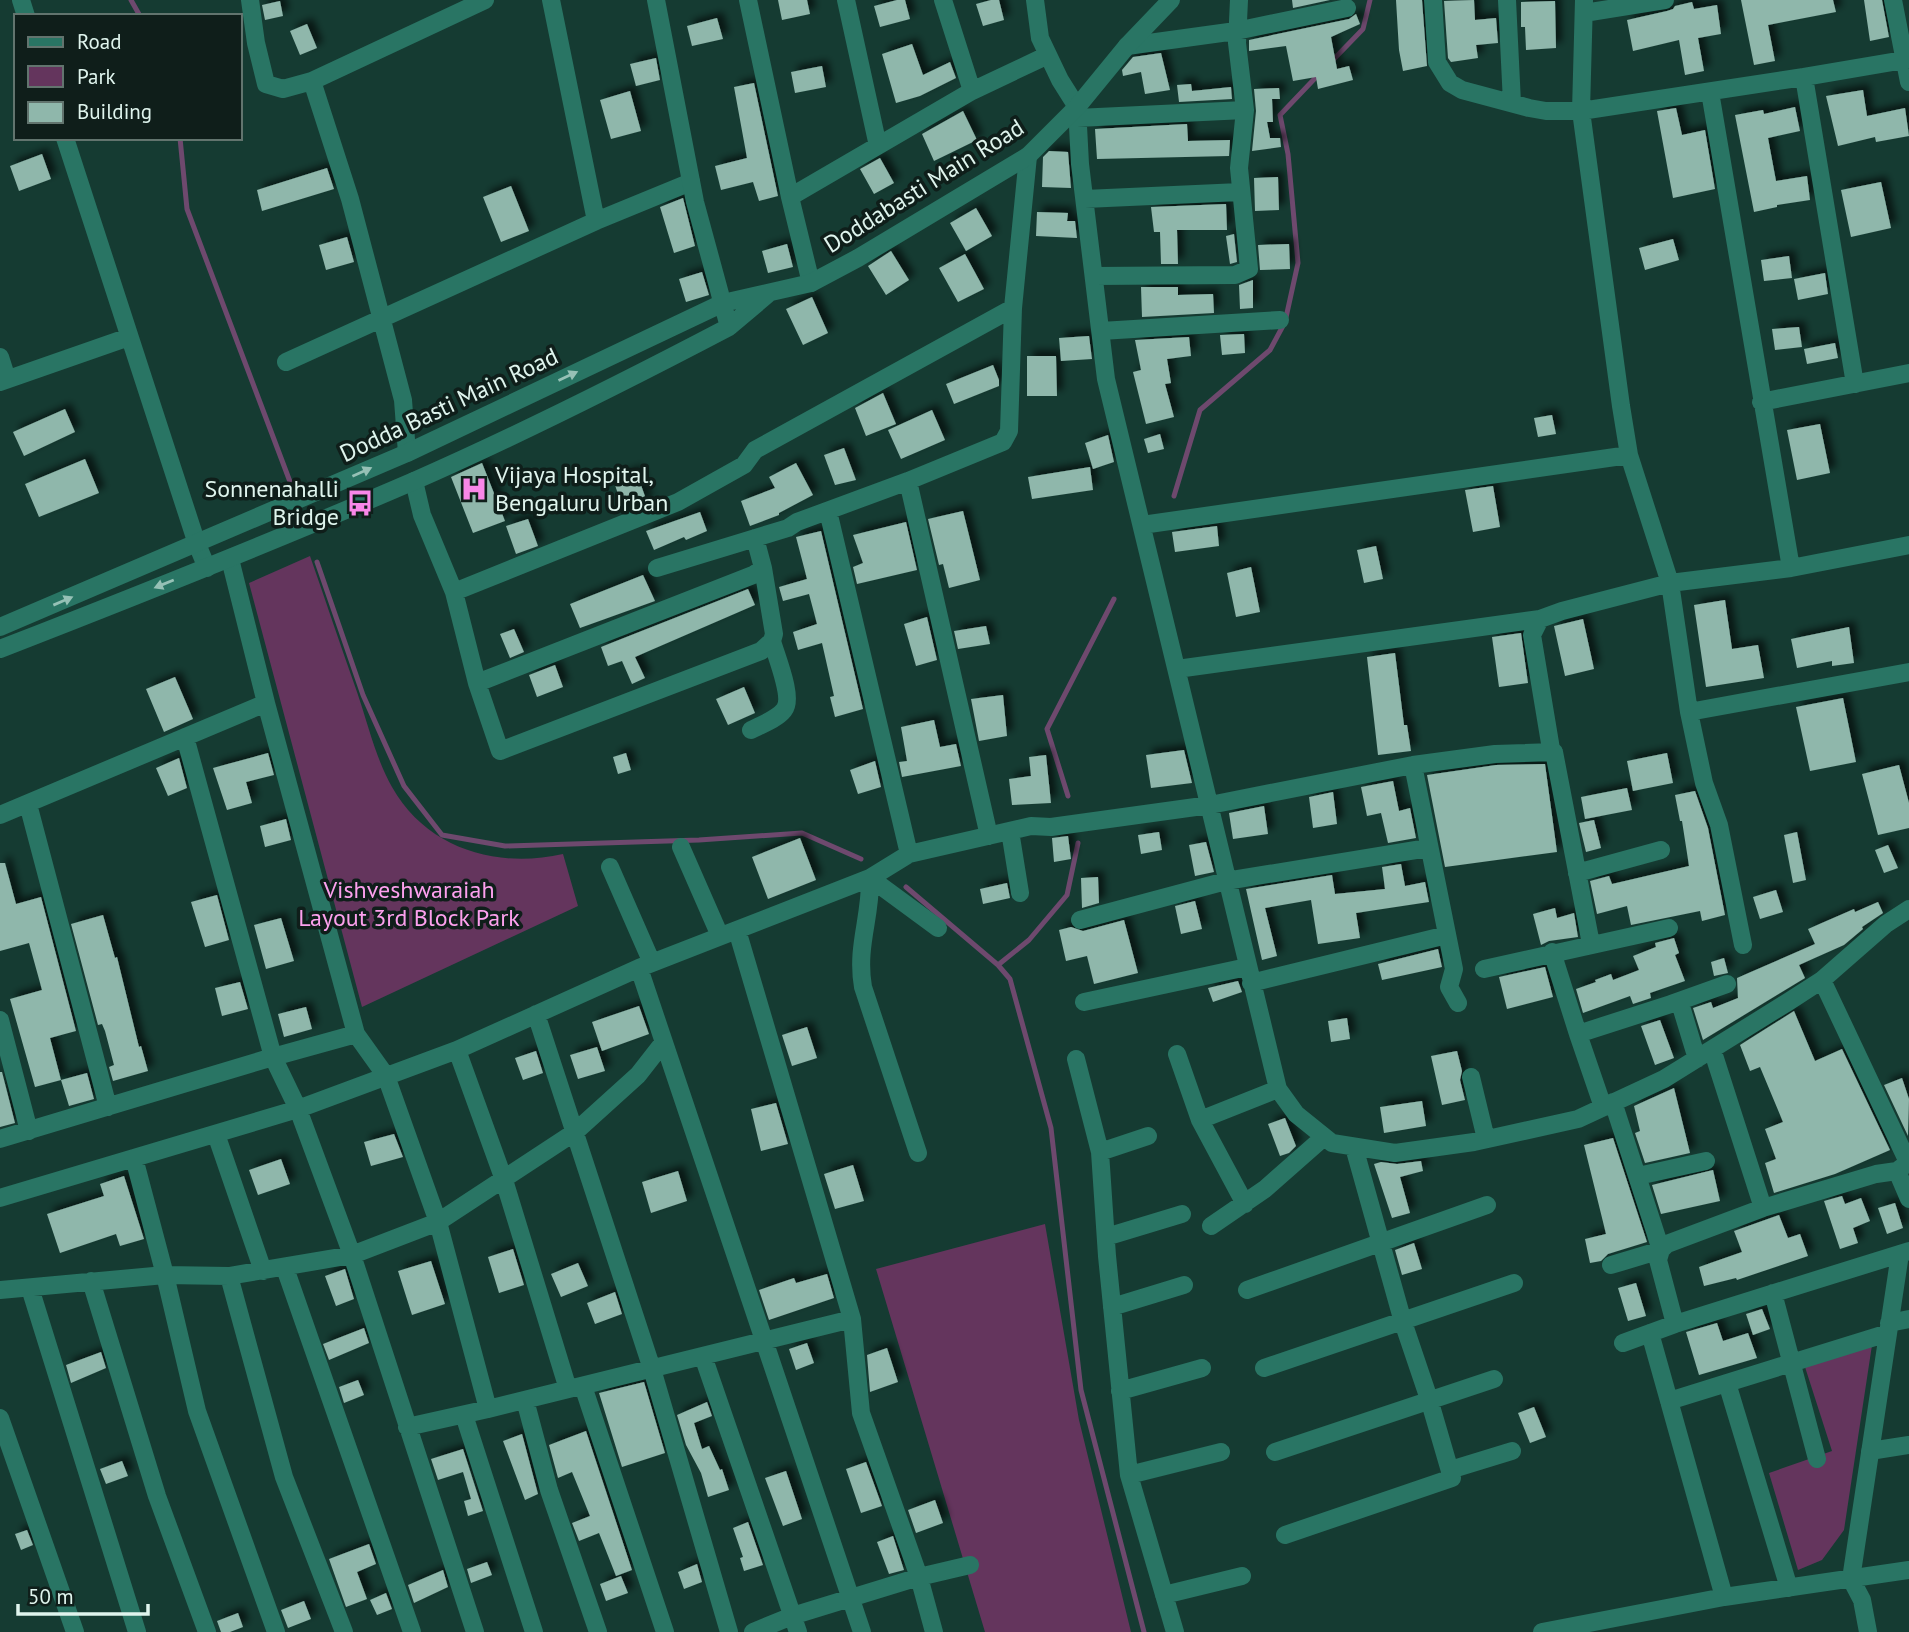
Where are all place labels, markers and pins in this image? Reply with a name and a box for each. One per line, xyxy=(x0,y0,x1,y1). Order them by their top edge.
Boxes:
place label: Vijaya Hospital, Bengaluru Urban xyxy=(494,459,668,518)
place label: Sonnenahalli Bridge xyxy=(204,473,339,532)
hospital icon: Vijaya Hospital, Bengaluru Urban xyxy=(459,474,489,504)
bus stop icon: Sonnenahalli Bridge xyxy=(345,488,375,518)

